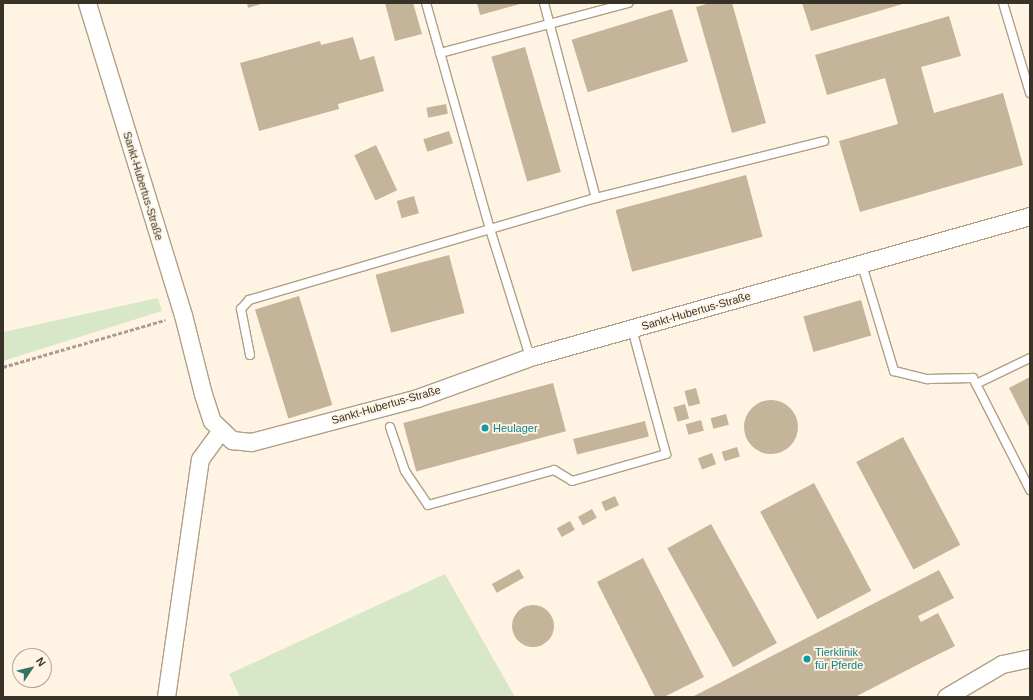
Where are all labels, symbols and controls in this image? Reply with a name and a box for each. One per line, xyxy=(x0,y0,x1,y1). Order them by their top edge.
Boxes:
street label: Sankt-Hubertus-Straße xyxy=(120,130,166,242)
street label: Sankt-Hubertus-Straße xyxy=(640,289,752,333)
street label: Sankt-Hubertus-Straße xyxy=(330,383,442,427)
place label: Heulager xyxy=(493,421,538,435)
marker: Heulager xyxy=(480,423,490,433)
place label: Tierklinik für Pferde xyxy=(815,646,863,672)
north arrow xyxy=(12,648,52,688)
marker: Tierklinik für Pferde xyxy=(802,654,812,664)
text: N xyxy=(34,655,48,668)

